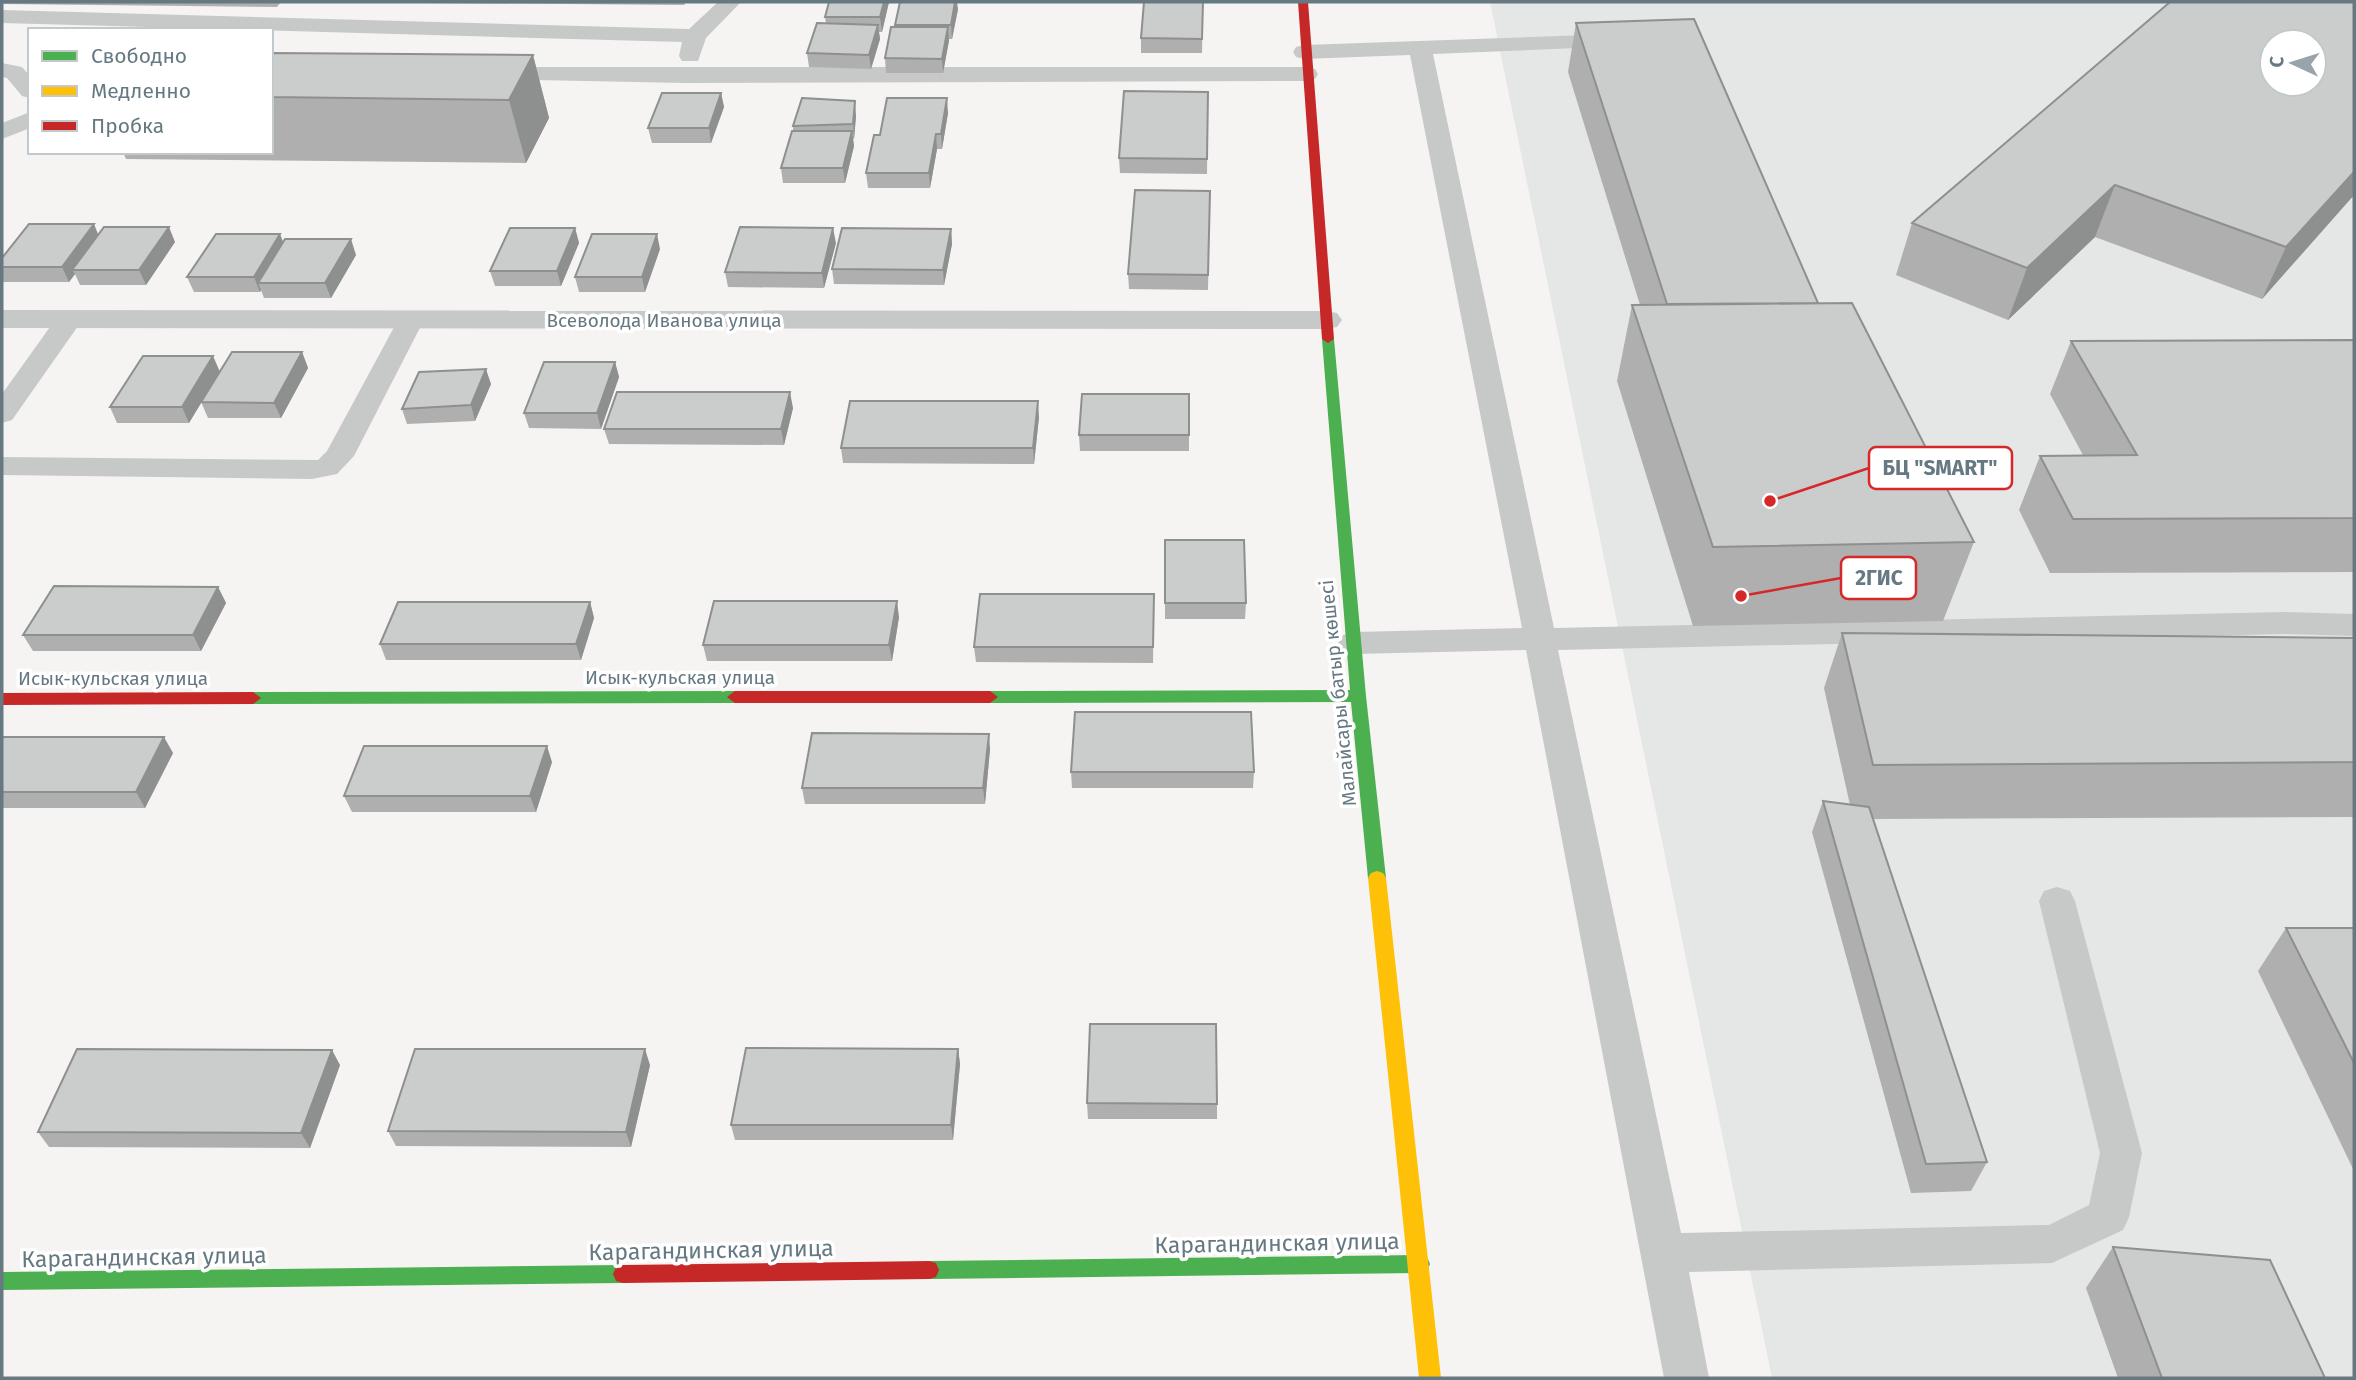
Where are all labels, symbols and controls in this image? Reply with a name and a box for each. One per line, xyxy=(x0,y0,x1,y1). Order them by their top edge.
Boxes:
legend xyxy=(28,28,273,154)
north arrow xyxy=(2258,28,2328,98)
text: Свободно xyxy=(91,43,187,69)
text: С xyxy=(2265,56,2288,68)
text: Медленно xyxy=(91,78,191,104)
text: Пробка xyxy=(91,113,164,139)
street label: Всеволода Иванова улица xyxy=(546,309,782,332)
callout: БЦ "SMART" xyxy=(1869,447,2012,489)
text: БЦ "SMART" xyxy=(1882,455,1998,481)
callout: 2ГИС xyxy=(1841,557,1916,599)
text: 2ГИС xyxy=(1855,565,1903,591)
street label: Малайсары батыр көшесі xyxy=(1315,579,1361,807)
street label: Исык-кульская улица xyxy=(585,666,775,689)
street label: Исык-кульская улица xyxy=(18,667,208,690)
street label: Карагандинская улица xyxy=(1154,1227,1400,1259)
street label: Карагандинская улица xyxy=(588,1234,834,1266)
street label: Карагандинская улица xyxy=(21,1241,267,1273)

